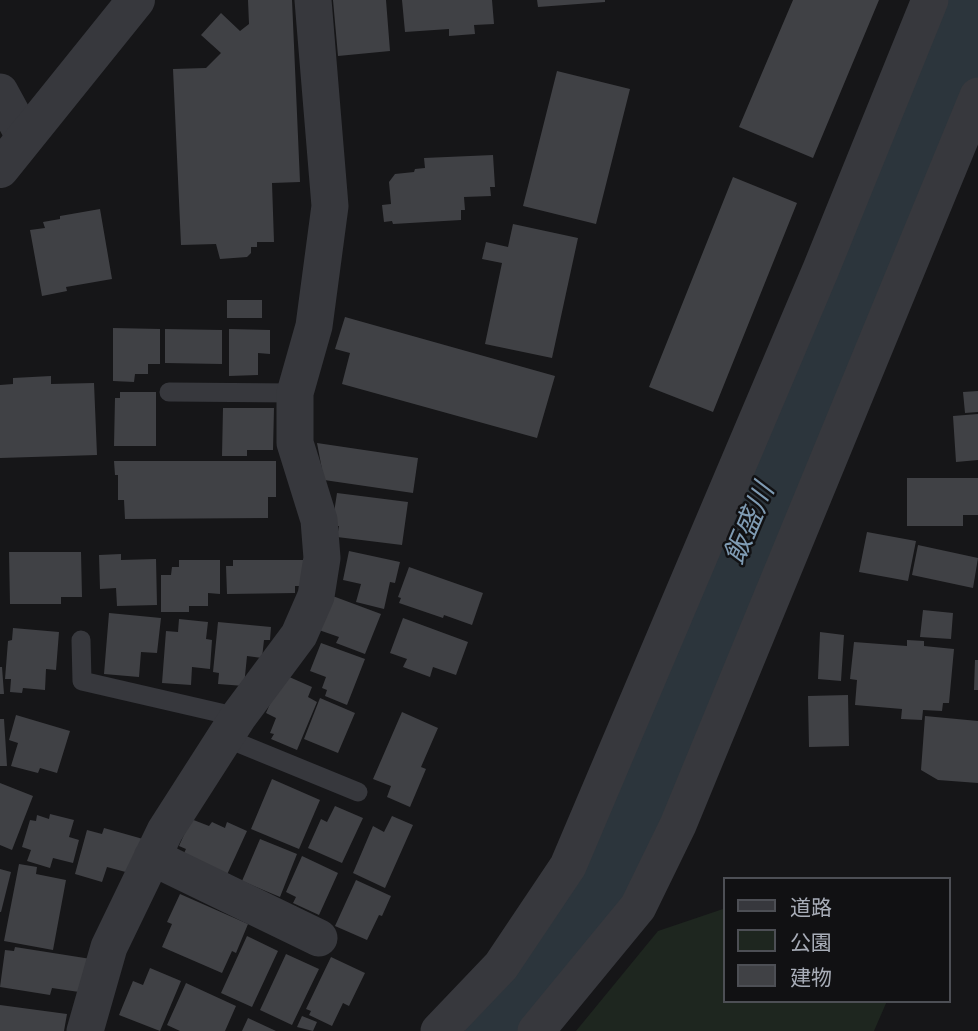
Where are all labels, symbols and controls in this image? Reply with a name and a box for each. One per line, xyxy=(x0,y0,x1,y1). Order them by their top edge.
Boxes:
water label: 飯盛川 xyxy=(718,479,782,569)
legend xyxy=(722,877,950,1003)
text: 道路 xyxy=(790,895,832,920)
text: 公園 xyxy=(790,930,832,955)
text: 建物 xyxy=(790,965,832,990)

